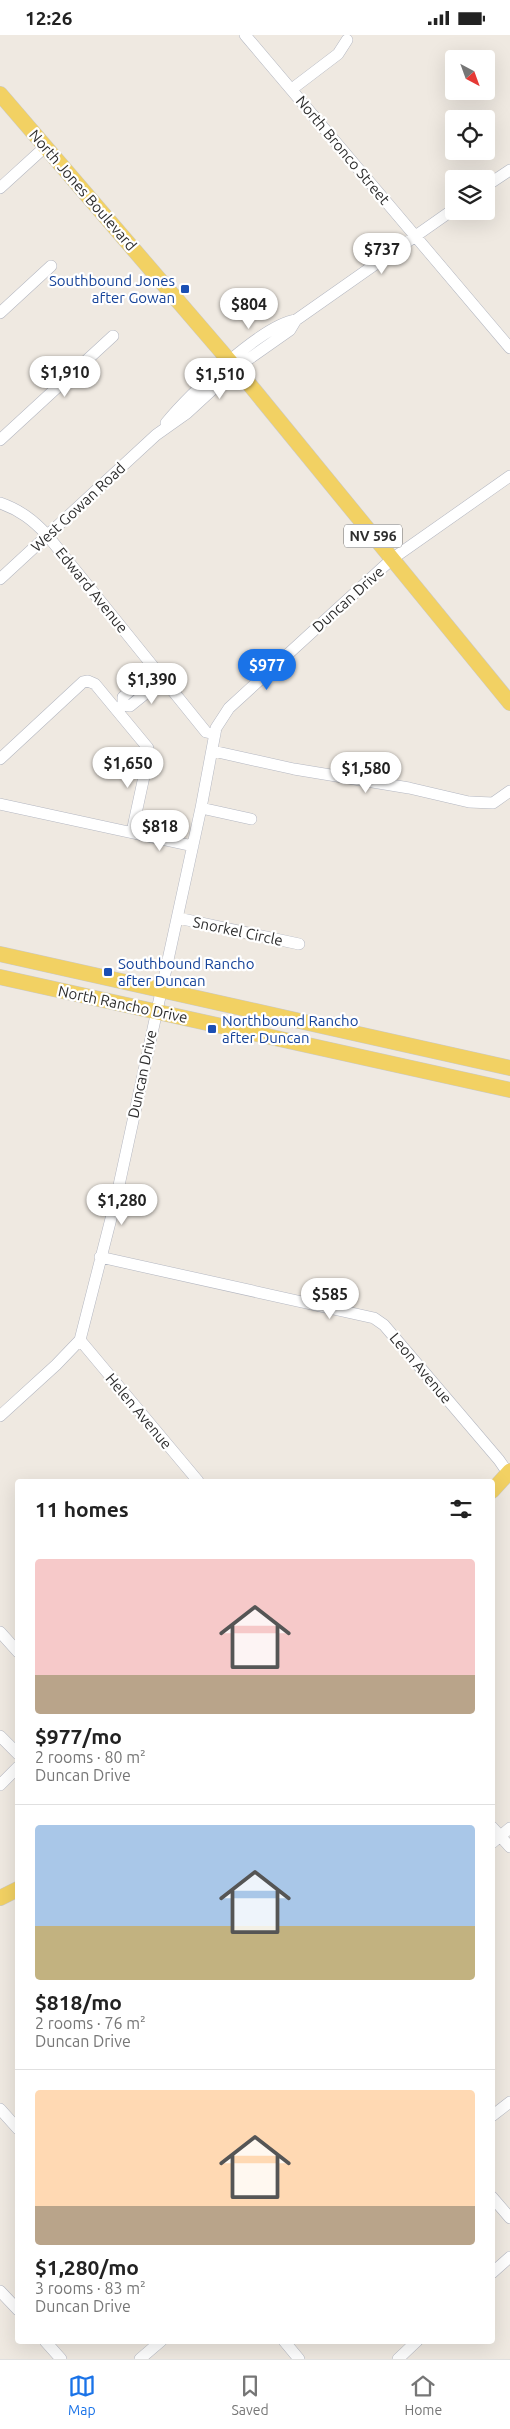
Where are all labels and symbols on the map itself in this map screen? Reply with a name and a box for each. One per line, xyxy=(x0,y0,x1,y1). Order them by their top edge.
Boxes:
north arrow xyxy=(445,50,495,100)
street label: North Bronco Street xyxy=(293,92,393,208)
street label: North Jones Boulevard xyxy=(26,126,140,254)
pin: $737 xyxy=(352,233,412,275)
place label: Southbound Jones after Gowan xyxy=(49,272,175,306)
marker: Southbound Jones after Gowan xyxy=(179,283,191,295)
pin: $804 xyxy=(219,287,279,330)
pin: $1,910 xyxy=(24,355,106,398)
pin: $1,510 xyxy=(179,357,261,400)
street label: West Gowan Road xyxy=(27,459,129,555)
road number: NV 596 xyxy=(344,525,402,547)
street label: Edward Avenue xyxy=(52,544,132,636)
street label: Duncan Drive xyxy=(309,563,387,635)
pin: $977 xyxy=(237,649,297,691)
pin: $1,390 xyxy=(111,663,193,705)
pin: $1,650 xyxy=(87,747,169,789)
pin: $1,580 xyxy=(325,751,407,794)
pin: $818 xyxy=(130,809,190,852)
street label: Snorkel Circle xyxy=(191,913,285,949)
place label: Southbound Rancho after Duncan xyxy=(118,955,254,989)
marker: Southbound Rancho after Duncan xyxy=(102,966,114,978)
street label: North Rancho Drive xyxy=(57,982,189,1026)
place label: Northbound Rancho after Duncan xyxy=(222,1012,358,1046)
marker: Northbound Rancho after Duncan xyxy=(206,1023,218,1035)
street label: Duncan Drive xyxy=(124,1028,160,1120)
pin: $1,280 xyxy=(81,1183,163,1226)
pin: $585 xyxy=(300,1277,360,1320)
street label: Leon Avenue xyxy=(386,1329,456,1407)
street label: Helen Avenue xyxy=(102,1370,176,1452)

